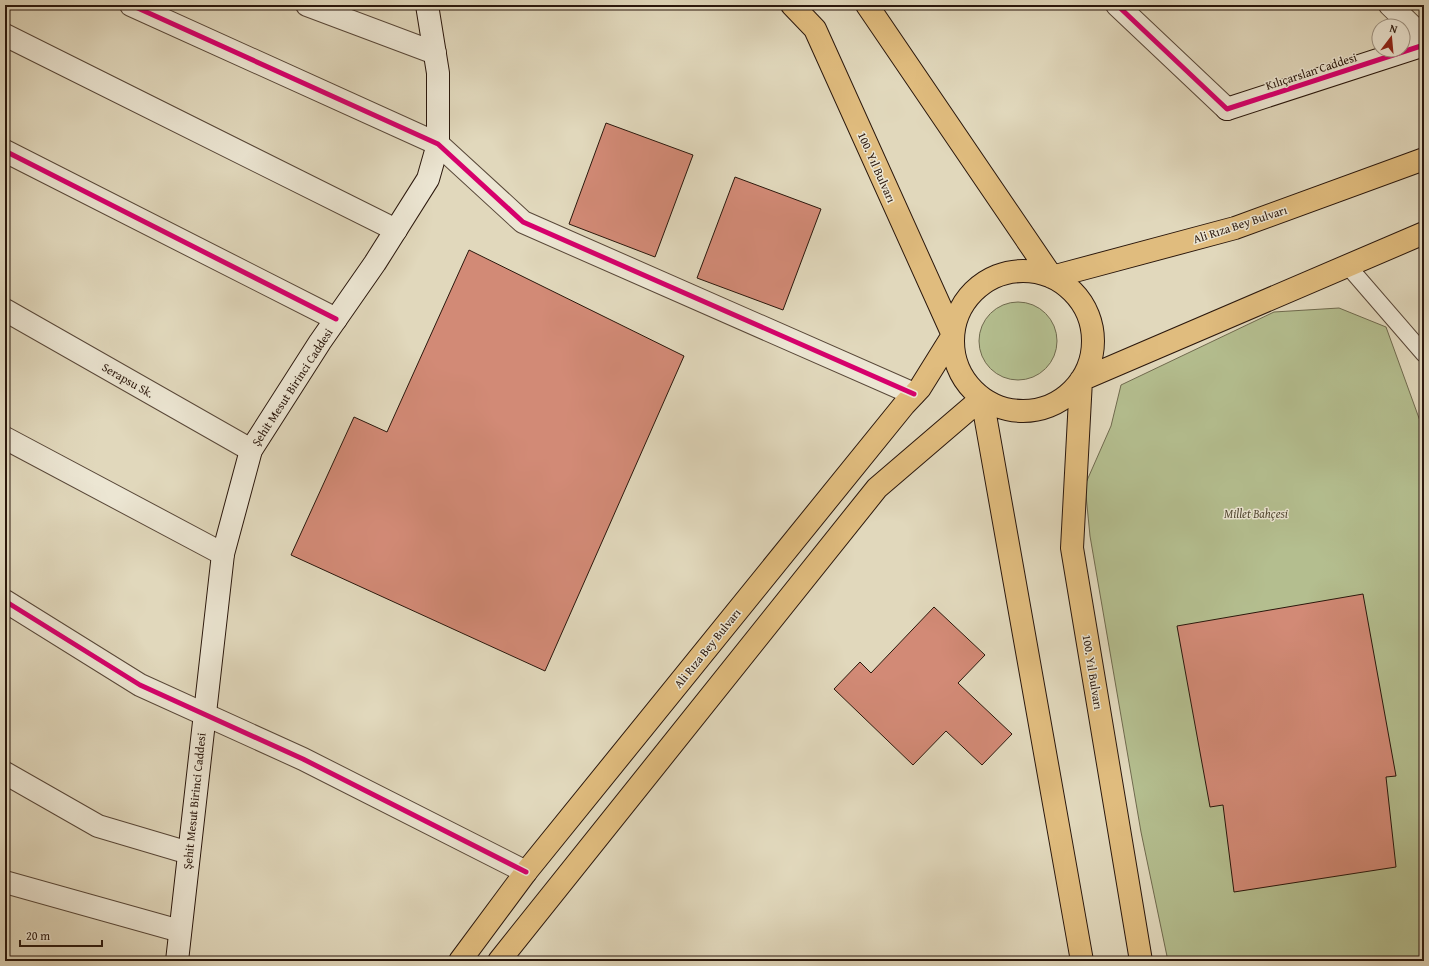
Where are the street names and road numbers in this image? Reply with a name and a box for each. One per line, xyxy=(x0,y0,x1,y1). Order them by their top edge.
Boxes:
street label: Kılıçarslan Caddesi xyxy=(1263,48,1359,94)
street label: 100. Yıl Bulvarı xyxy=(854,129,900,206)
street label: Ali Rıza Bey Bulvarı xyxy=(1191,201,1290,247)
street label: Şehit Mesut Birinci Caddesi xyxy=(247,324,337,449)
street label: Serapsu Sk. xyxy=(99,358,157,402)
street label: Ali Rıza Bey Bulvarı xyxy=(670,604,745,691)
street label: 100. Yıl Bulvarı xyxy=(1079,633,1107,711)
street label: Şehit Mesut Birinci Caddesi xyxy=(178,731,210,870)

